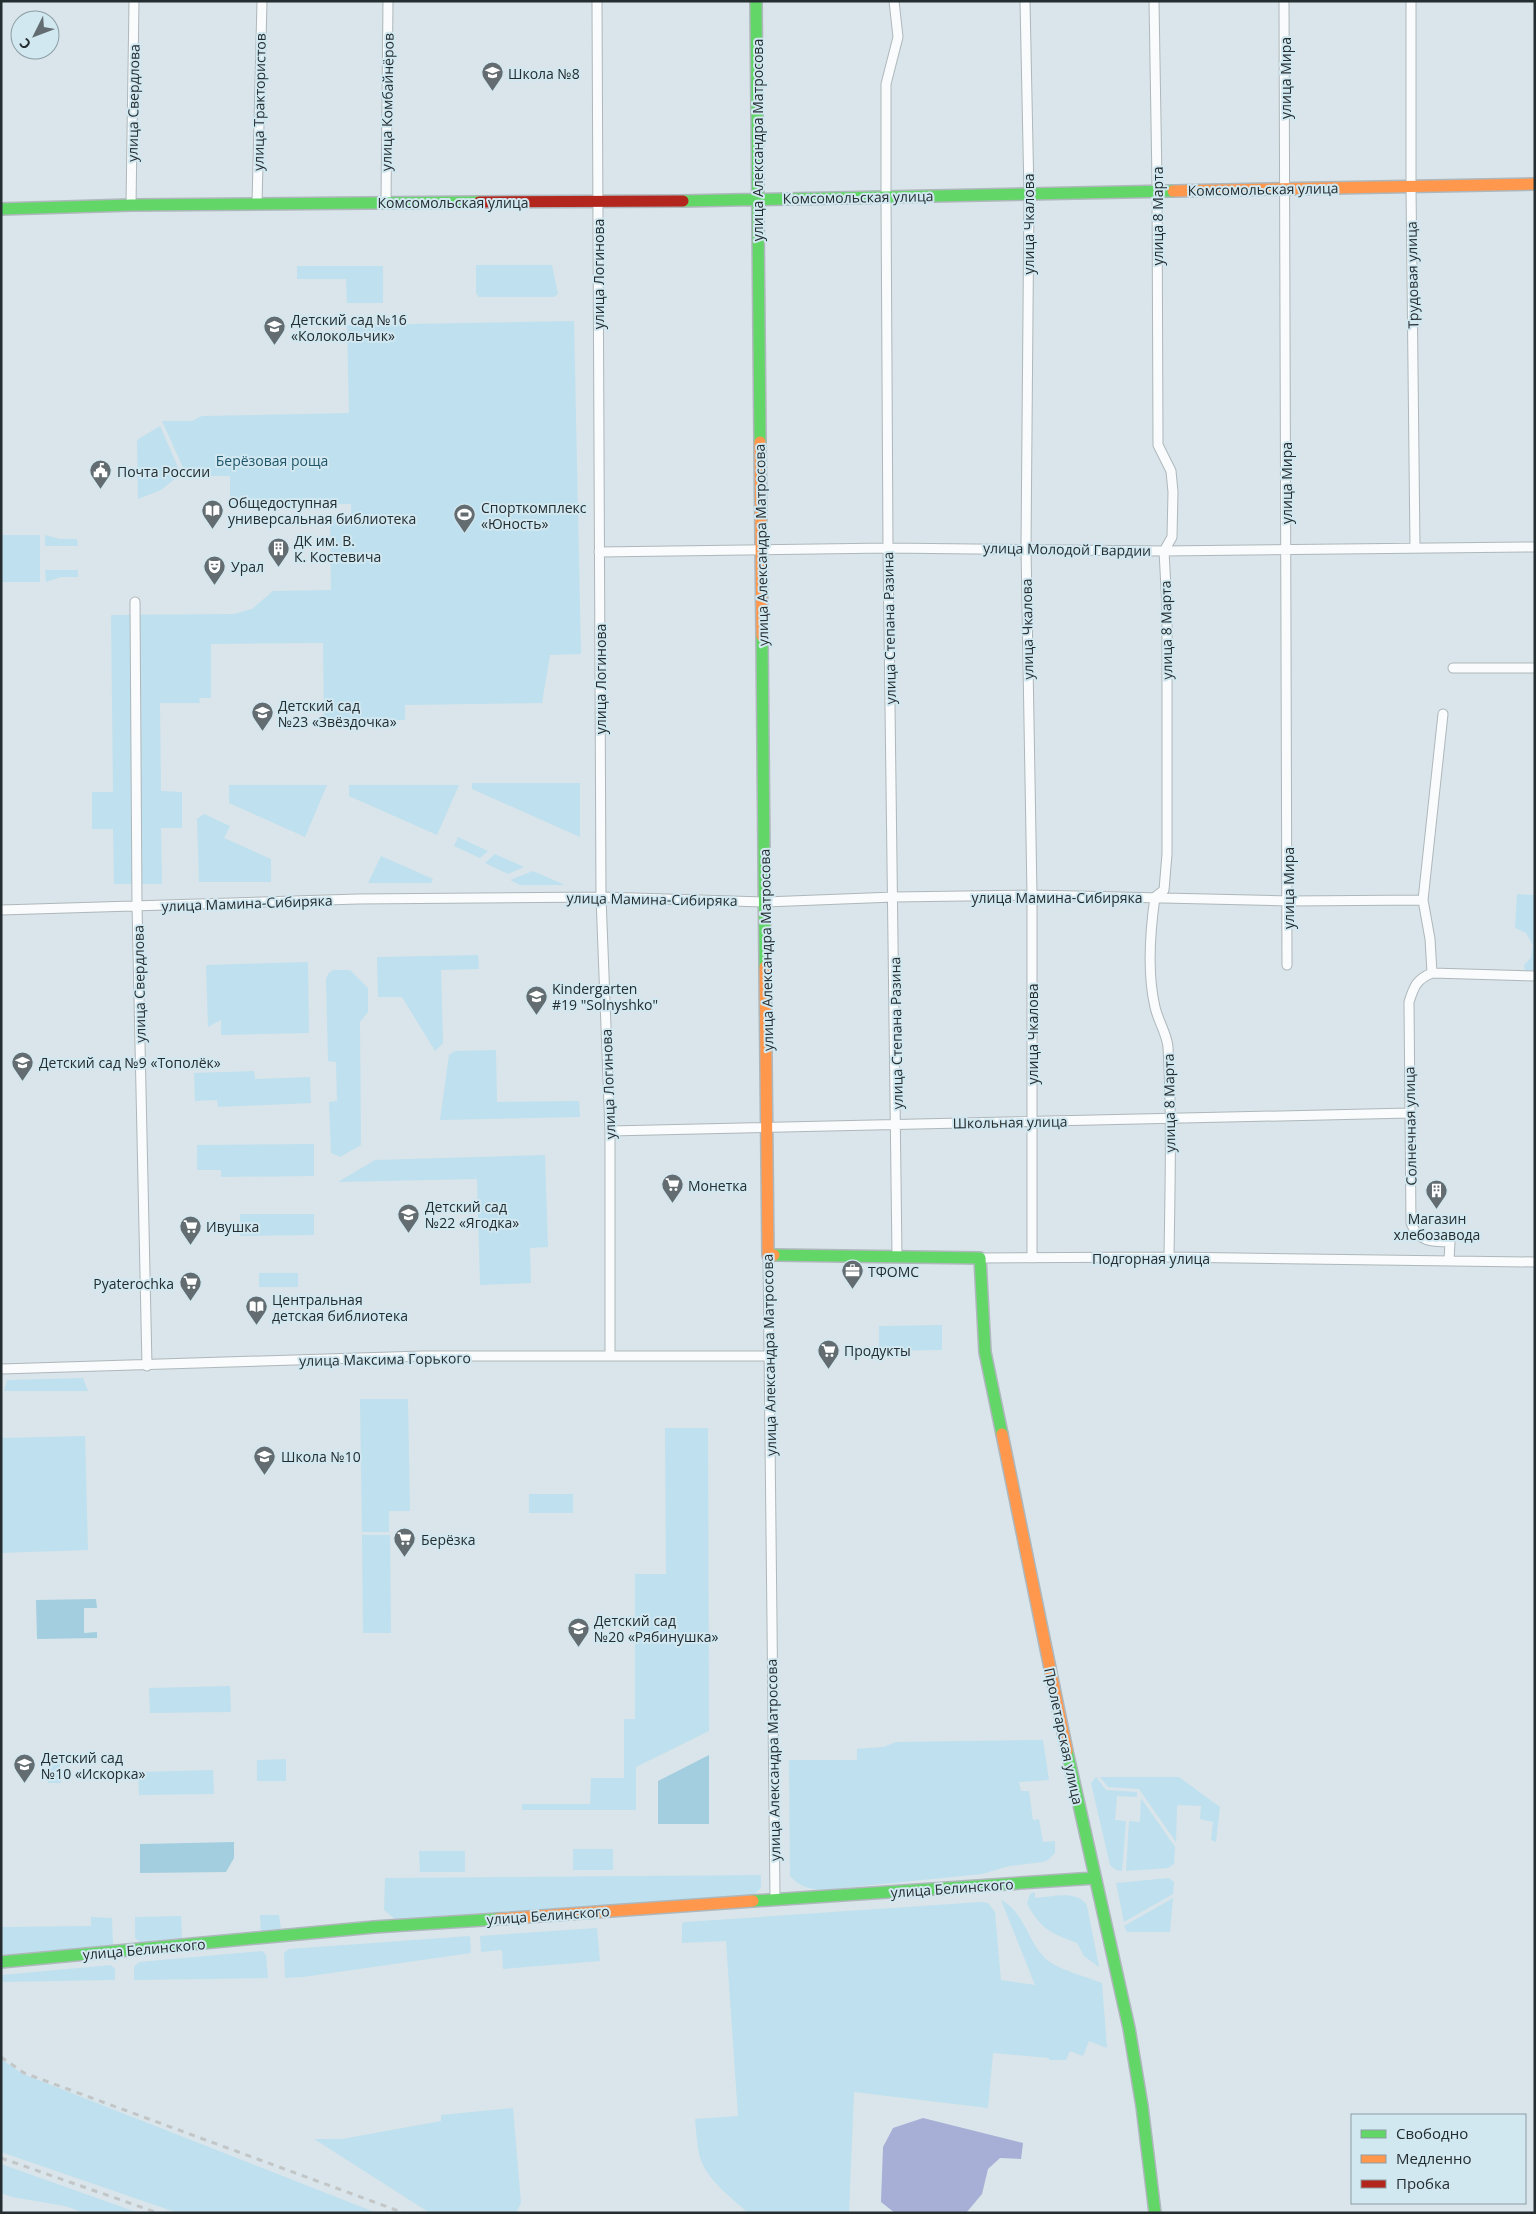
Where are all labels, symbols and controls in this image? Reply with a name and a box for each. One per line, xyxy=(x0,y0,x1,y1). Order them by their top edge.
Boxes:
north arrow xyxy=(10,10,60,60)
street label: улица Трактористов xyxy=(248,33,270,171)
street label: улица Комбайнёров xyxy=(376,33,398,171)
text: С xyxy=(15,34,35,54)
street label: улица Мира xyxy=(1276,37,1295,119)
street label: улица Александра Матросова xyxy=(748,39,767,241)
street label: улица Свердлова xyxy=(122,44,144,162)
school or university icon: Школа №8 xyxy=(480,61,504,92)
place label: Школа №8 xyxy=(508,64,580,83)
street label: улица 8 Марта xyxy=(1148,166,1167,266)
street label: улица Чкалова xyxy=(1019,173,1038,275)
street label: Комсомольская улица xyxy=(1187,178,1339,200)
street label: Комсомольская улица xyxy=(782,186,934,208)
street label: Комсомольская улица xyxy=(378,193,528,212)
street label: улица Логинова xyxy=(589,219,608,329)
street label: Трудовая улица xyxy=(1402,221,1422,329)
place label: Детский сад №16 «Колокольчик» xyxy=(291,310,407,345)
school or university icon: Детский сад №16 «Колокольчик» xyxy=(263,315,287,346)
street label: улица Мира xyxy=(1277,442,1296,524)
street label: улица Александра Матросова xyxy=(750,444,772,646)
park label: Берёзовая роща xyxy=(216,451,328,470)
public building icon: Почта России xyxy=(89,459,113,490)
place label: Почта России xyxy=(117,462,210,481)
place label: Общедоступная универсальная библиотека xyxy=(228,493,416,528)
library icon: Общедоступная универсальная библиотека xyxy=(200,498,224,529)
place label: Спорткомплекс «Юность» xyxy=(481,498,587,533)
sports icon: Спорткомплекс «Юность» xyxy=(453,503,477,534)
place label: ДК им. В. К. Костевича xyxy=(294,531,381,566)
building icon: ДК им. В. К. Костевича xyxy=(266,536,290,567)
street label: улица Молодой Гвардии xyxy=(983,538,1151,560)
street label: улица Степана Разина xyxy=(878,552,900,704)
theatre icon: Урал xyxy=(203,554,227,585)
place label: Урал xyxy=(231,557,264,576)
street label: улица Чкалова xyxy=(1017,578,1037,680)
street label: улица 8 Марта xyxy=(1156,580,1176,680)
street label: улица Логинова xyxy=(591,624,610,734)
place label: Детский сад №23 «Звёздочка» xyxy=(278,696,397,731)
school or university icon: Детский сад №23 «Звёздочка» xyxy=(250,701,274,732)
street label: улица Мира xyxy=(1279,847,1298,929)
street label: улица Александра Матросова xyxy=(755,849,777,1051)
street label: улица Мамина-Сибиряка xyxy=(566,888,738,910)
street label: улица Мамина-Сибиряка xyxy=(971,888,1143,907)
street label: улица Мамина-Сибиряка xyxy=(161,891,333,915)
street label: улица Свердлова xyxy=(128,925,150,1043)
street label: улица Степана Разина xyxy=(885,957,907,1109)
place label: Kindergarten #19 "Solnyshko" xyxy=(552,979,658,1014)
street label: улица Чкалова xyxy=(1023,983,1042,1085)
school or university icon: Kindergarten #19 "Solnyshko" xyxy=(524,984,548,1015)
street label: улица Логинова xyxy=(597,1028,619,1140)
school or university icon: Детский сад №9 «Тополёк» xyxy=(11,1050,35,1081)
place label: Детский сад №9 «Тополёк» xyxy=(39,1053,221,1072)
street label: улица 8 Марта xyxy=(1159,1053,1179,1153)
street label: Солнечная улица xyxy=(1399,1066,1421,1186)
street label: Школьная улица xyxy=(952,1111,1068,1133)
supermarket icon: Монетка xyxy=(660,1173,684,1204)
place label: Монетка xyxy=(688,1176,747,1195)
building icon: Магазин хлебозавода xyxy=(1425,1178,1449,1209)
place label: Детский сад №22 «Ягодка» xyxy=(425,1197,519,1232)
school or university icon: Детский сад №22 «Ягодка» xyxy=(397,1202,421,1233)
place label: Магазин хлебозавода xyxy=(1394,1209,1480,1244)
supermarket icon: Ивушка xyxy=(178,1214,202,1245)
place label: Ивушка xyxy=(206,1217,259,1236)
street label: Подгорная улица xyxy=(1092,1249,1210,1268)
street label: улица Александра Матросова xyxy=(758,1254,780,1456)
office icon: ТФОМС xyxy=(840,1259,864,1290)
place label: ТФОМС xyxy=(868,1262,919,1281)
supermarket icon: Pyaterochka xyxy=(178,1271,202,1302)
place label: Pyaterochka xyxy=(93,1274,174,1293)
place label: Центральная детская библиотека xyxy=(272,1290,408,1325)
library icon: Центральная детская библиотека xyxy=(244,1295,268,1326)
supermarket icon: Продукты xyxy=(816,1338,840,1369)
place label: Продукты xyxy=(844,1341,911,1360)
street label: улица Максима Горького xyxy=(299,1348,471,1370)
school or university icon: Школа №10 xyxy=(253,1444,277,1475)
place label: Школа №10 xyxy=(281,1447,361,1466)
supermarket icon: Берёзка xyxy=(393,1527,417,1558)
place label: Берёзка xyxy=(421,1530,476,1549)
place label: Детский сад №20 «Рябинушка» xyxy=(594,1611,719,1646)
school or university icon: Детский сад №20 «Рябинушка» xyxy=(566,1616,590,1647)
street label: улица Александра Матросова xyxy=(762,1659,784,1861)
street label: Пролетарская улица xyxy=(1040,1666,1088,1806)
place label: Детский сад №10 «Искорка» xyxy=(41,1748,145,1783)
school or university icon: Детский сад №10 «Искорка» xyxy=(13,1753,37,1784)
street label: улица Белинского xyxy=(890,1874,1014,1902)
street label: улица Белинского xyxy=(486,1901,610,1929)
street label: улица Белинского xyxy=(82,1934,206,1964)
legend xyxy=(1351,2114,1526,2204)
text: Свободно xyxy=(1396,2123,1468,2143)
text: Медленно xyxy=(1396,2148,1472,2168)
text: Пробка xyxy=(1396,2173,1450,2193)

